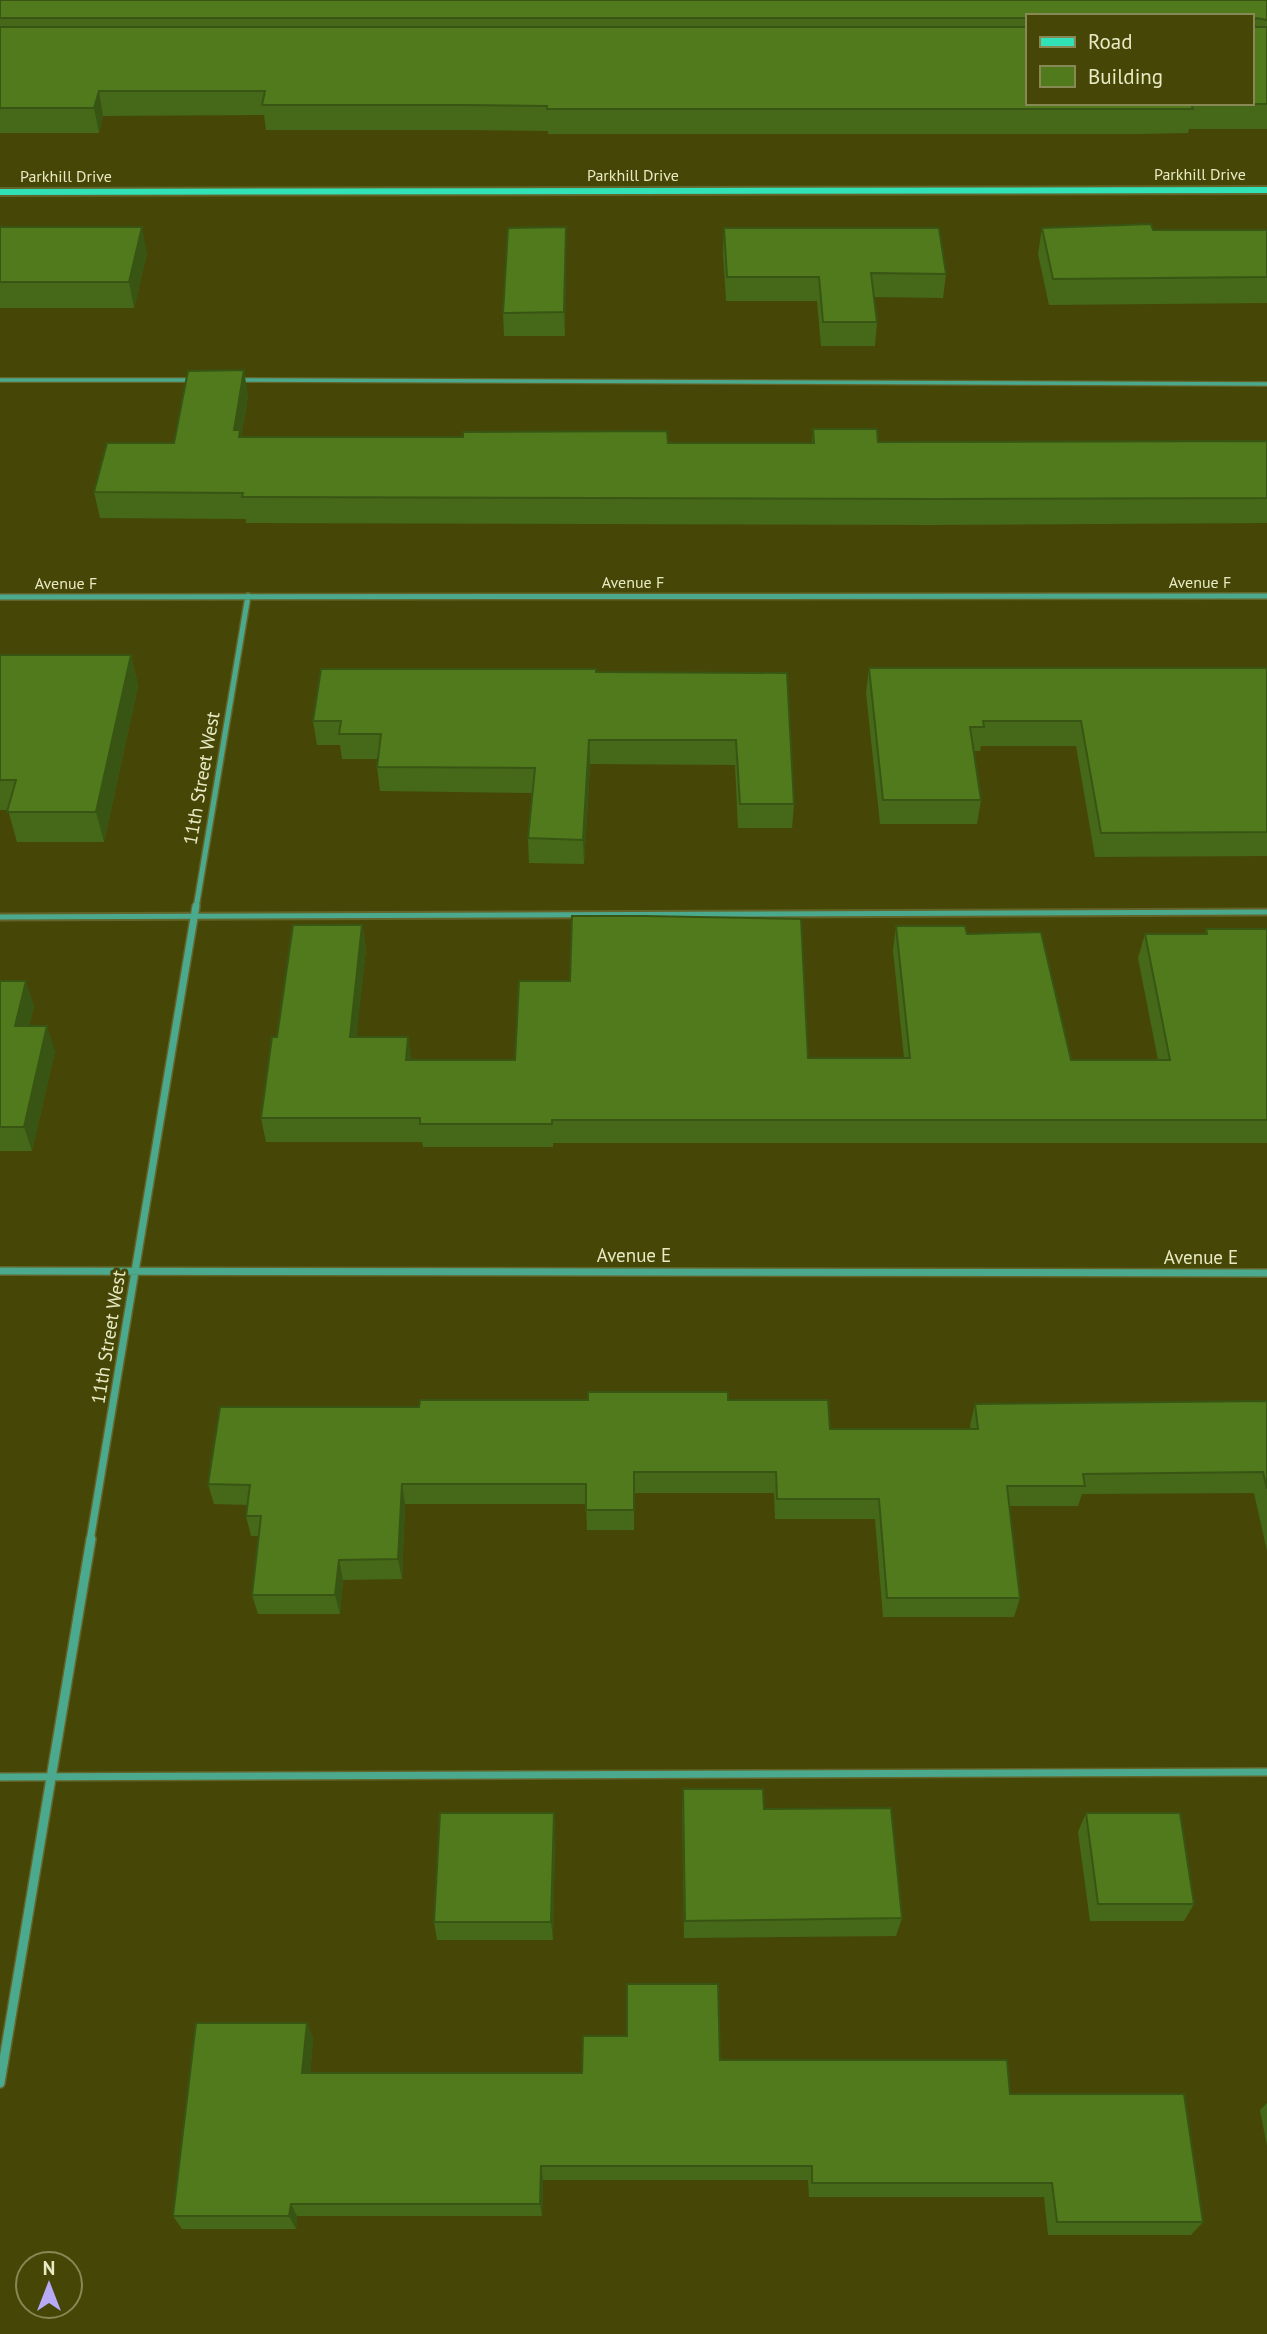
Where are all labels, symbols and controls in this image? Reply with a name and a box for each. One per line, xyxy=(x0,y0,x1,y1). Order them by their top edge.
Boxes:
legend xyxy=(1026,14,1253,105)
text: Road xyxy=(1088,28,1132,55)
text: Building xyxy=(1088,63,1163,90)
street label: Parkhill Drive xyxy=(1154,164,1246,184)
street label: Parkhill Drive xyxy=(587,165,679,185)
street label: Parkhill Drive xyxy=(20,166,112,186)
street label: Avenue F xyxy=(602,572,664,592)
street label: Avenue F xyxy=(1169,572,1231,592)
street label: Avenue F xyxy=(35,573,97,593)
street label: 11th Street West xyxy=(177,709,225,847)
street label: Avenue E xyxy=(597,1243,671,1267)
street label: Avenue E xyxy=(1164,1245,1238,1269)
street label: 11th Street West xyxy=(86,1268,130,1405)
north arrow xyxy=(14,2250,84,2320)
text: N xyxy=(43,2256,55,2280)

